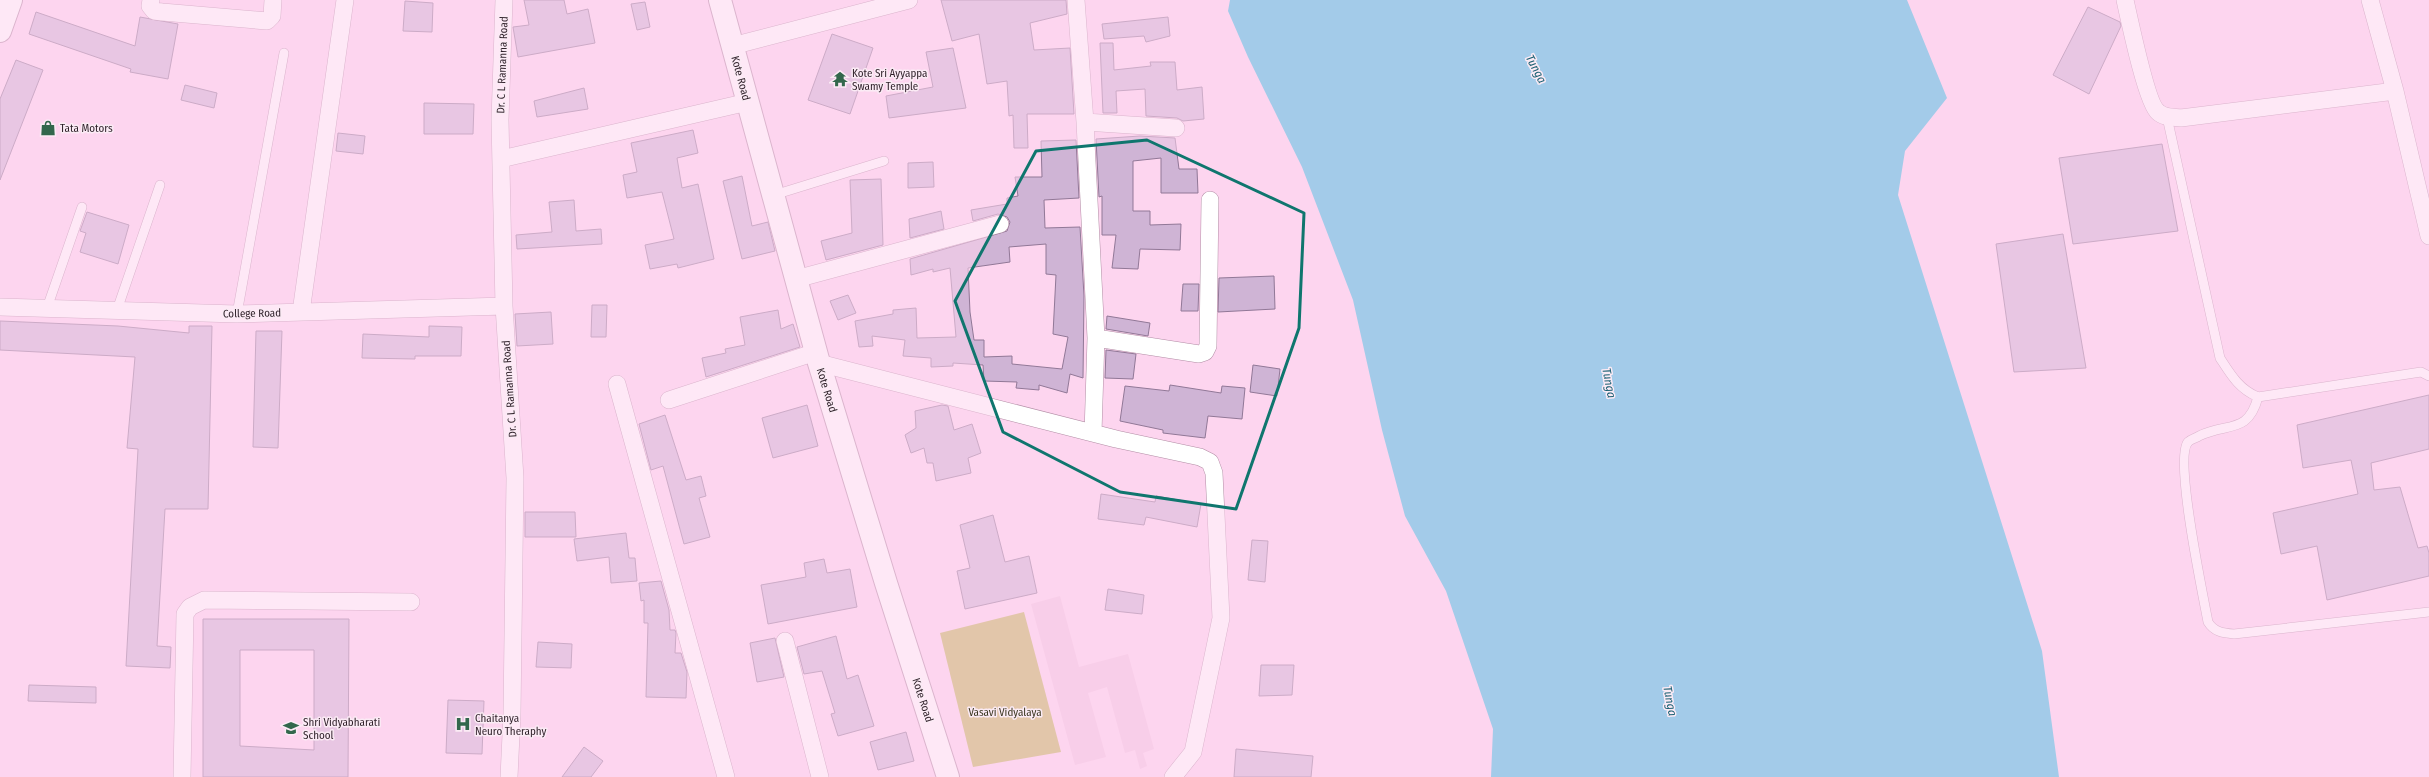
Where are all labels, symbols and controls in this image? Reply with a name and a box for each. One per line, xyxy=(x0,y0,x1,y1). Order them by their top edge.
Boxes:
street label: Dr. C L Ramanna Road xyxy=(494,16,511,114)
water label: Tunga xyxy=(1523,52,1549,86)
street label: Kote Road xyxy=(728,54,753,102)
place label: Kote Sri Ayyappa Swamy Temple xyxy=(852,67,927,93)
temple icon: Kote Sri Ayyappa Swamy Temple xyxy=(831,70,849,88)
shop icon: Tata Motors xyxy=(39,119,57,137)
place label: Tata Motors xyxy=(60,122,113,135)
street label: College Road xyxy=(223,306,281,321)
street label: Dr. C L Ramanna Road xyxy=(500,340,519,438)
street label: Kote Road xyxy=(814,366,839,414)
water label: Tunga xyxy=(1599,367,1619,399)
street label: Kote Road xyxy=(909,676,936,724)
water label: Tunga xyxy=(1660,685,1680,717)
park label: Vasavi Vidyalaya xyxy=(968,706,1042,719)
place label: Chaitanya Neuro Theraphy xyxy=(475,712,547,738)
hospital icon: Chaitanya Neuro Theraphy xyxy=(454,715,472,733)
place label: Shri Vidyabharati School xyxy=(303,716,380,742)
school or university icon: Shri Vidyabharati School xyxy=(282,719,300,737)

